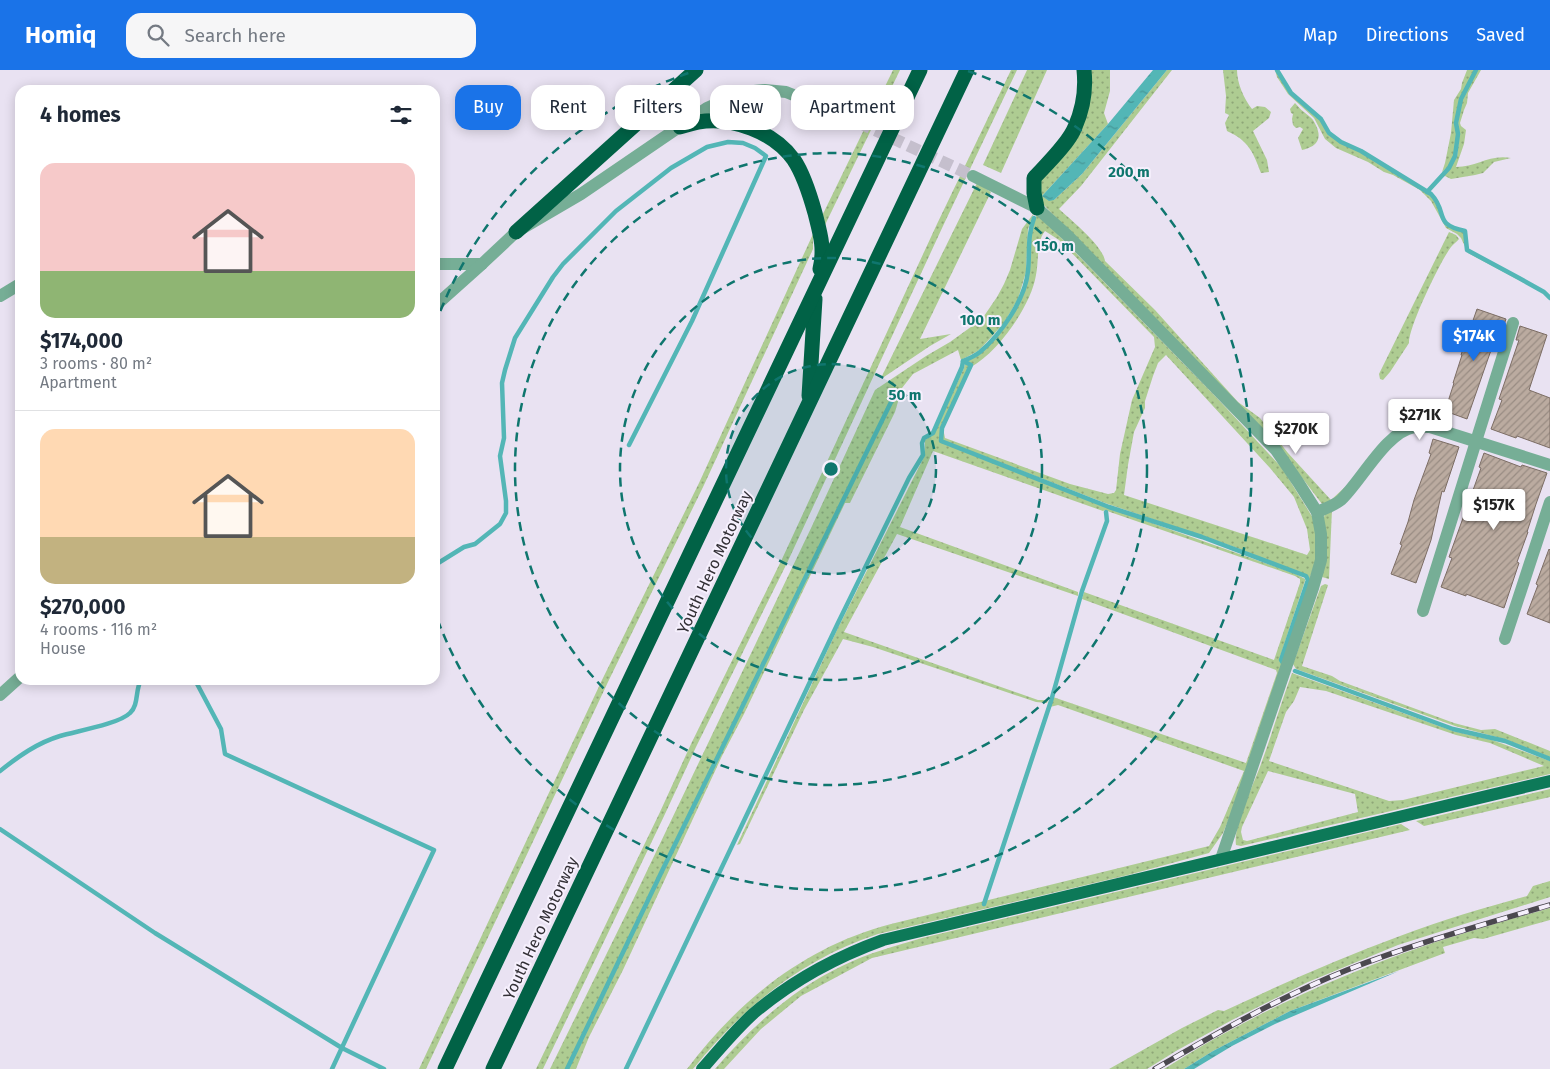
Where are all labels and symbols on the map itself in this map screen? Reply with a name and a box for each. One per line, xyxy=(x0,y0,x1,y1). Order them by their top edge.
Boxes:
text: 200 m xyxy=(1108,163,1150,181)
text: 150 m xyxy=(1034,237,1074,255)
text: 100 m xyxy=(960,311,1000,329)
pin: $174K xyxy=(1439,320,1509,362)
text: 50 m xyxy=(888,386,922,404)
pin: $271K xyxy=(1385,398,1455,441)
pin: $270K xyxy=(1261,412,1331,455)
centre of rings xyxy=(822,460,840,478)
street label: Youth Hero Motorway xyxy=(673,488,756,637)
pin: $157K xyxy=(1459,488,1529,531)
street label: Youth Hero Motorway xyxy=(499,854,582,1003)

